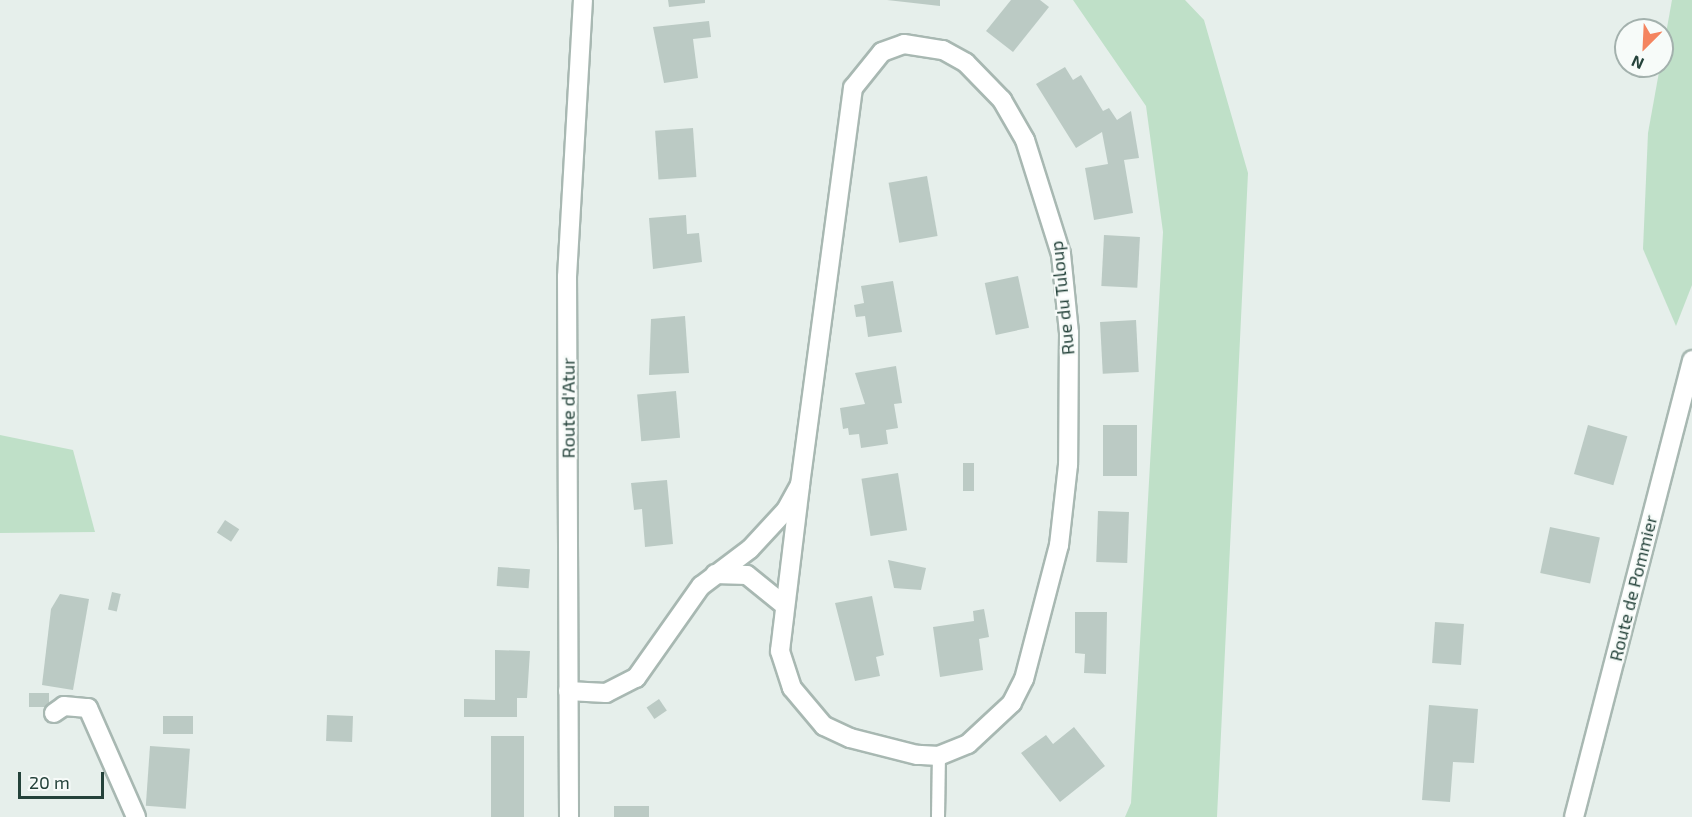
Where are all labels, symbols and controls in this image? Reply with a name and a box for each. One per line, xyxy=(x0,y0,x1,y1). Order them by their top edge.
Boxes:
north arrow xyxy=(1614,18,1674,78)
text: N xyxy=(1628,52,1646,74)
street label: Rue du Tuloup xyxy=(1045,240,1079,356)
street label: Route d'Atur xyxy=(557,358,579,458)
street label: Route de Pommier xyxy=(1604,513,1662,663)
scale bar xyxy=(21,760,106,798)
text: 20 m xyxy=(29,771,70,793)

